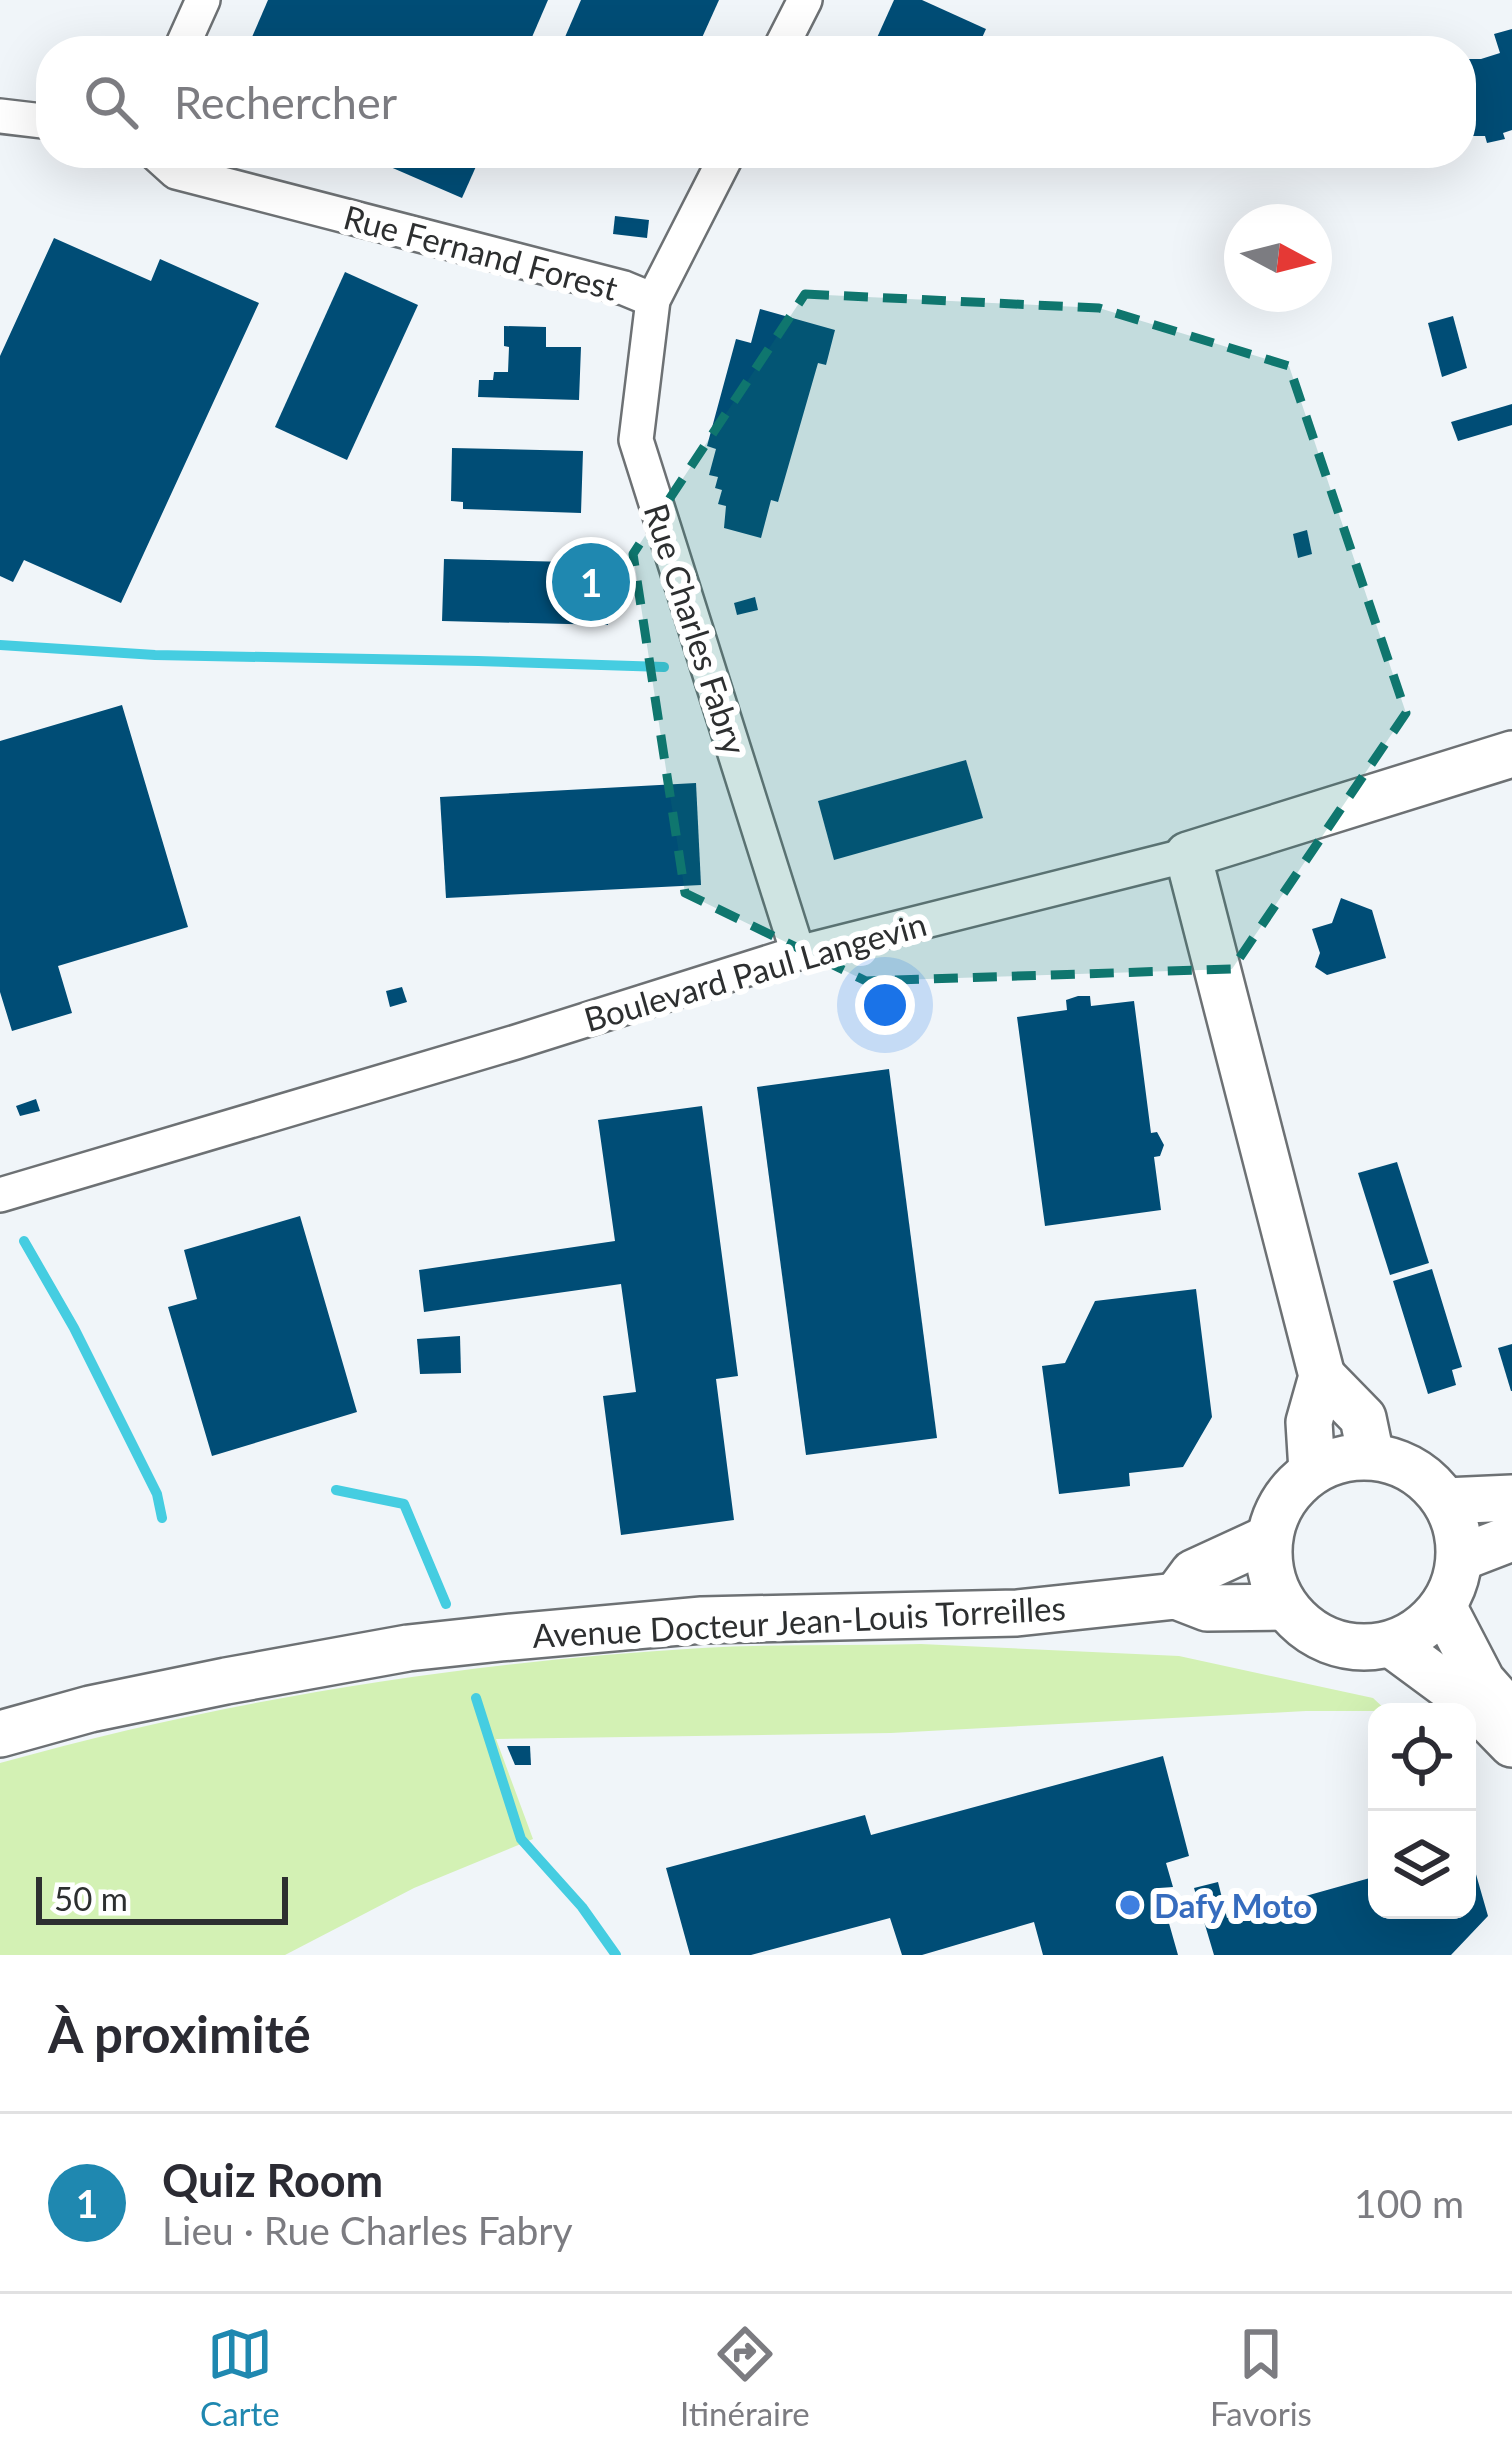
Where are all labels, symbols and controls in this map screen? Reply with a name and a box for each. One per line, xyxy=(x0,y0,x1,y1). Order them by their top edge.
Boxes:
search box xyxy=(36,36,1476,168)
icon: search xyxy=(78,69,144,135)
text: Rechercher xyxy=(174,75,397,129)
street label: Rue Fernand Forest xyxy=(340,196,622,308)
north arrow xyxy=(1224,204,1332,312)
street label: Rue Charles Fabry xyxy=(637,499,755,759)
pin: 1 xyxy=(552,537,630,627)
street label: Boulevard Paul Langevin xyxy=(579,903,931,1039)
your location xyxy=(855,975,915,1035)
street label: Avenue Docteur Jean-Louis Torreilles xyxy=(531,1587,1067,1655)
map controls xyxy=(1368,1703,1476,1919)
button: locate xyxy=(1368,1703,1476,1811)
button: layers xyxy=(1368,1811,1476,1919)
scale bar xyxy=(36,1871,288,1924)
text: 50 m xyxy=(54,1878,128,1918)
place label: Dafy Moto xyxy=(1154,1885,1312,1925)
marker: Dafy Moto xyxy=(1117,1892,1143,1918)
text: À proximité xyxy=(48,2003,311,2064)
text: Quiz Room xyxy=(162,2153,383,2207)
text: 1 xyxy=(76,2180,98,2226)
text: 100 m xyxy=(1354,2180,1464,2226)
text: Lieu · Rue Charles Fabry xyxy=(162,2207,573,2253)
tab: Carte xyxy=(200,2321,280,2433)
tab: Itinéraire xyxy=(680,2321,810,2433)
tab: Favoris xyxy=(1210,2321,1312,2433)

